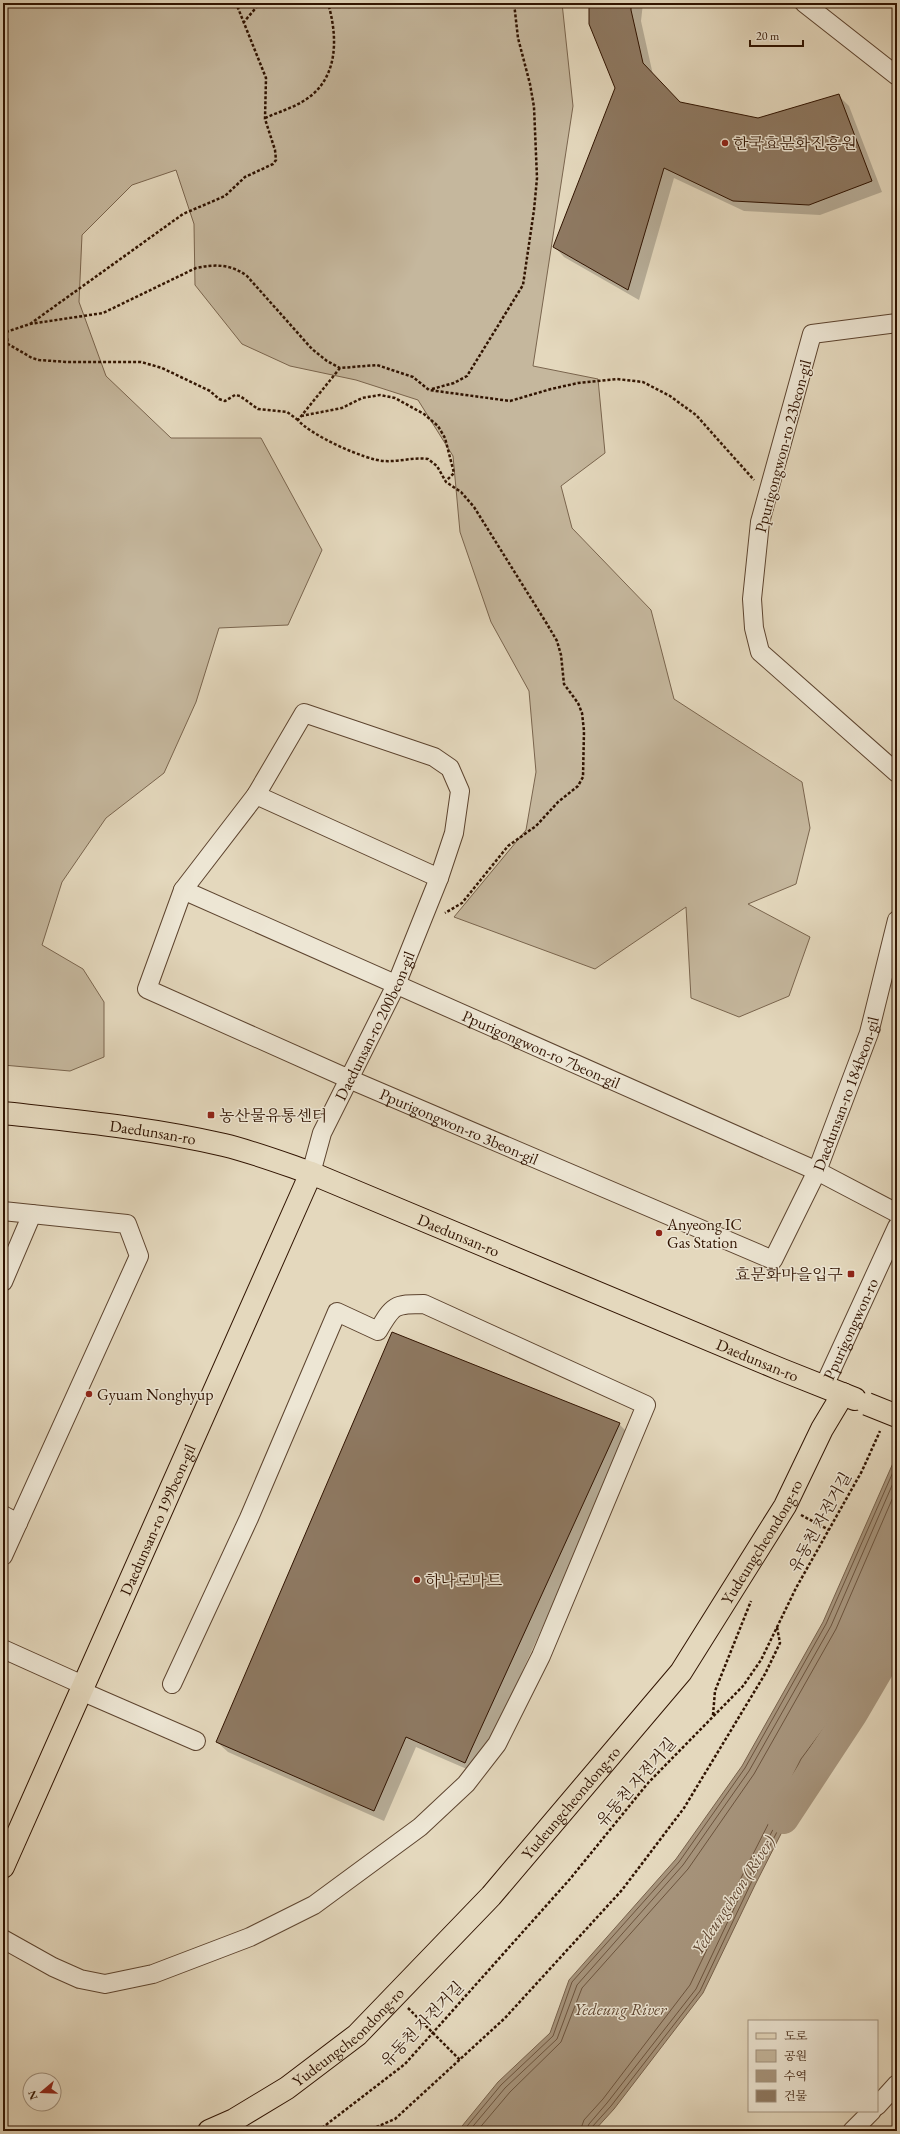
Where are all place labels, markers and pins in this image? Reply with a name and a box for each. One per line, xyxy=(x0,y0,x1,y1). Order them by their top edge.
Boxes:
place label: 한국효문화진흥원 xyxy=(733,133,857,154)
marker: 한국효문화진흥원 xyxy=(720,138,730,148)
place label: 농산물유통센터 xyxy=(219,1105,327,1126)
marker: 농산물유통센터 xyxy=(206,1110,216,1120)
place label: Anyeong IC Gas Station xyxy=(666,1214,742,1253)
marker: Anyeong IC Gas Station xyxy=(654,1228,664,1238)
place label: 효문화마을입구 xyxy=(735,1264,843,1285)
marker: 효문화마을입구 xyxy=(846,1269,856,1279)
place label: Gyuam Nonghyup xyxy=(97,1384,213,1405)
marker: Gyuam Nonghyup xyxy=(84,1389,94,1399)
place label: 하나로마트 xyxy=(425,1570,503,1591)
marker: 하나로마트 xyxy=(412,1575,422,1585)

